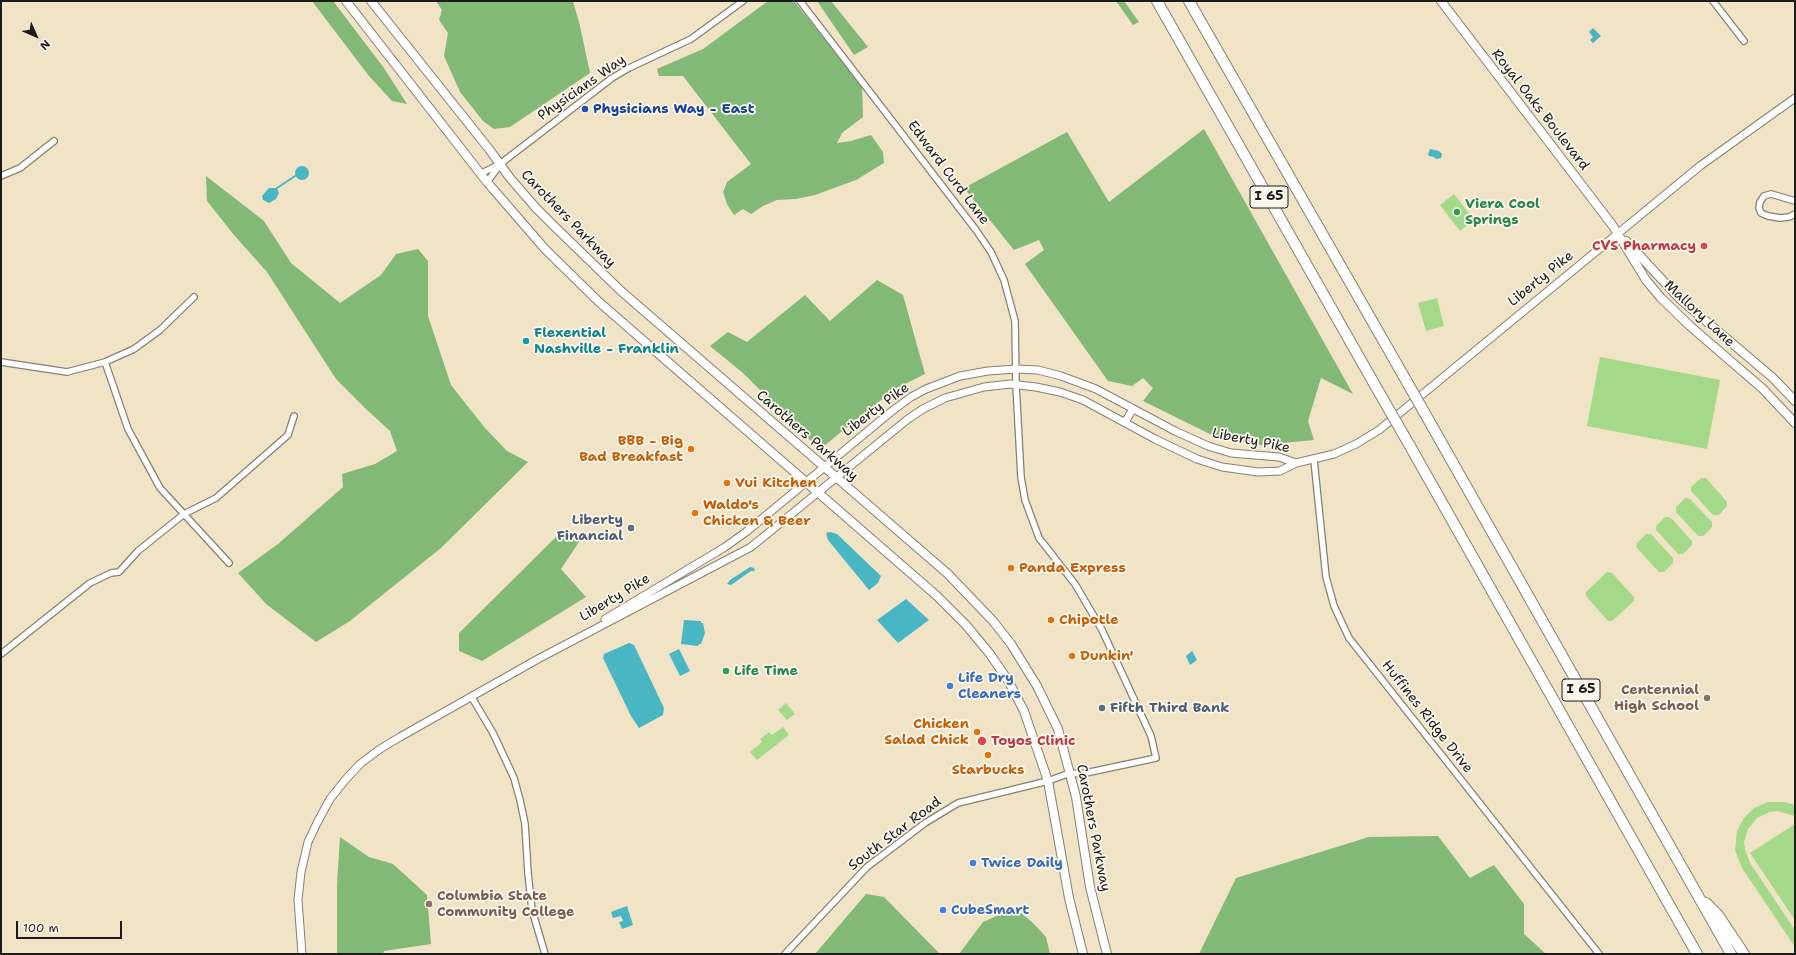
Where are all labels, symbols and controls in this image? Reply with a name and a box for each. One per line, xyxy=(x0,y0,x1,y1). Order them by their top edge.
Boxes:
north arrow xyxy=(16,16,56,56)
text: N xyxy=(36,36,53,53)
street label: Royal Oaks Boulevard xyxy=(1488,46,1592,174)
street label: Physicians Way xyxy=(535,51,629,125)
place label: Physicians Way - East xyxy=(593,101,754,117)
marker: Physicians Way - East xyxy=(580,104,590,114)
street label: Edward Curd Lane xyxy=(903,118,993,228)
street label: Carothers Parkway xyxy=(517,167,619,271)
road number: I 65 xyxy=(1250,186,1288,208)
place label: Viera Cool Springs xyxy=(1465,196,1540,228)
marker: Viera Cool Springs xyxy=(1452,207,1462,217)
place label: CVS Pharmacy xyxy=(1592,238,1696,254)
marker: CVS Pharmacy xyxy=(1699,241,1709,251)
street label: Liberty Pike xyxy=(1505,248,1577,310)
street label: Mallory Lane xyxy=(1660,277,1738,351)
place label: Flexential Nashville - Franklin xyxy=(534,325,679,358)
marker: Flexential Nashville - Franklin xyxy=(521,336,531,346)
street label: Liberty Pike xyxy=(839,379,913,441)
street label: Carothers Parkway xyxy=(753,387,861,485)
street label: Liberty Pike xyxy=(1211,425,1291,457)
place label: BBB - Big Bad Breakfast xyxy=(579,433,683,466)
marker: BBB - Big Bad Breakfast xyxy=(686,444,696,454)
place label: Vui Kitchen xyxy=(735,475,817,491)
marker: Vui Kitchen xyxy=(722,478,732,488)
place label: Waldo's Chicken & Beer xyxy=(703,497,811,530)
marker: Waldo's Chicken & Beer xyxy=(690,508,700,518)
place label: Liberty Financial xyxy=(557,512,623,544)
marker: Liberty Financial xyxy=(626,523,636,533)
place label: Panda Express xyxy=(1019,560,1126,576)
marker: Panda Express xyxy=(1006,563,1016,573)
street label: Liberty Pike xyxy=(577,570,653,626)
place label: Chipotle xyxy=(1059,612,1119,628)
marker: Chipotle xyxy=(1046,615,1056,625)
place label: Dunkin' xyxy=(1080,648,1133,664)
marker: Dunkin' xyxy=(1067,651,1077,661)
street label: Huffines Ridge Drive xyxy=(1378,657,1476,777)
place label: Life Time xyxy=(734,663,798,679)
marker: Life Time xyxy=(721,666,731,676)
place label: Life Dry Cleaners xyxy=(958,670,1021,702)
road number: I 65 xyxy=(1562,679,1600,701)
marker: Life Dry Cleaners xyxy=(945,681,955,691)
place label: Centennial High School xyxy=(1614,682,1699,714)
marker: Centennial High School xyxy=(1702,693,1712,703)
place label: Fifth Third Bank xyxy=(1110,700,1229,716)
marker: Fifth Third Bank xyxy=(1097,703,1107,713)
place label: Chicken Salad Chick xyxy=(884,716,969,748)
marker: Chicken Salad Chick xyxy=(972,727,982,737)
place label: Toyos Clinic xyxy=(991,733,1075,749)
marker: Toyos Clinic xyxy=(976,735,988,747)
marker: Starbucks xyxy=(983,750,993,760)
place label: Starbucks xyxy=(952,762,1024,778)
street label: Carothers Parkway xyxy=(1072,763,1114,893)
street label: South Star Road xyxy=(845,794,945,874)
place label: Twice Daily xyxy=(981,855,1063,871)
marker: Twice Daily xyxy=(968,858,978,868)
place label: Columbia State Community College xyxy=(437,888,574,920)
marker: Columbia State Community College xyxy=(424,899,434,909)
place label: CubeSmart xyxy=(951,902,1029,918)
marker: CubeSmart xyxy=(938,905,948,915)
scale bar xyxy=(18,913,124,939)
text: 100 m xyxy=(23,920,59,936)

